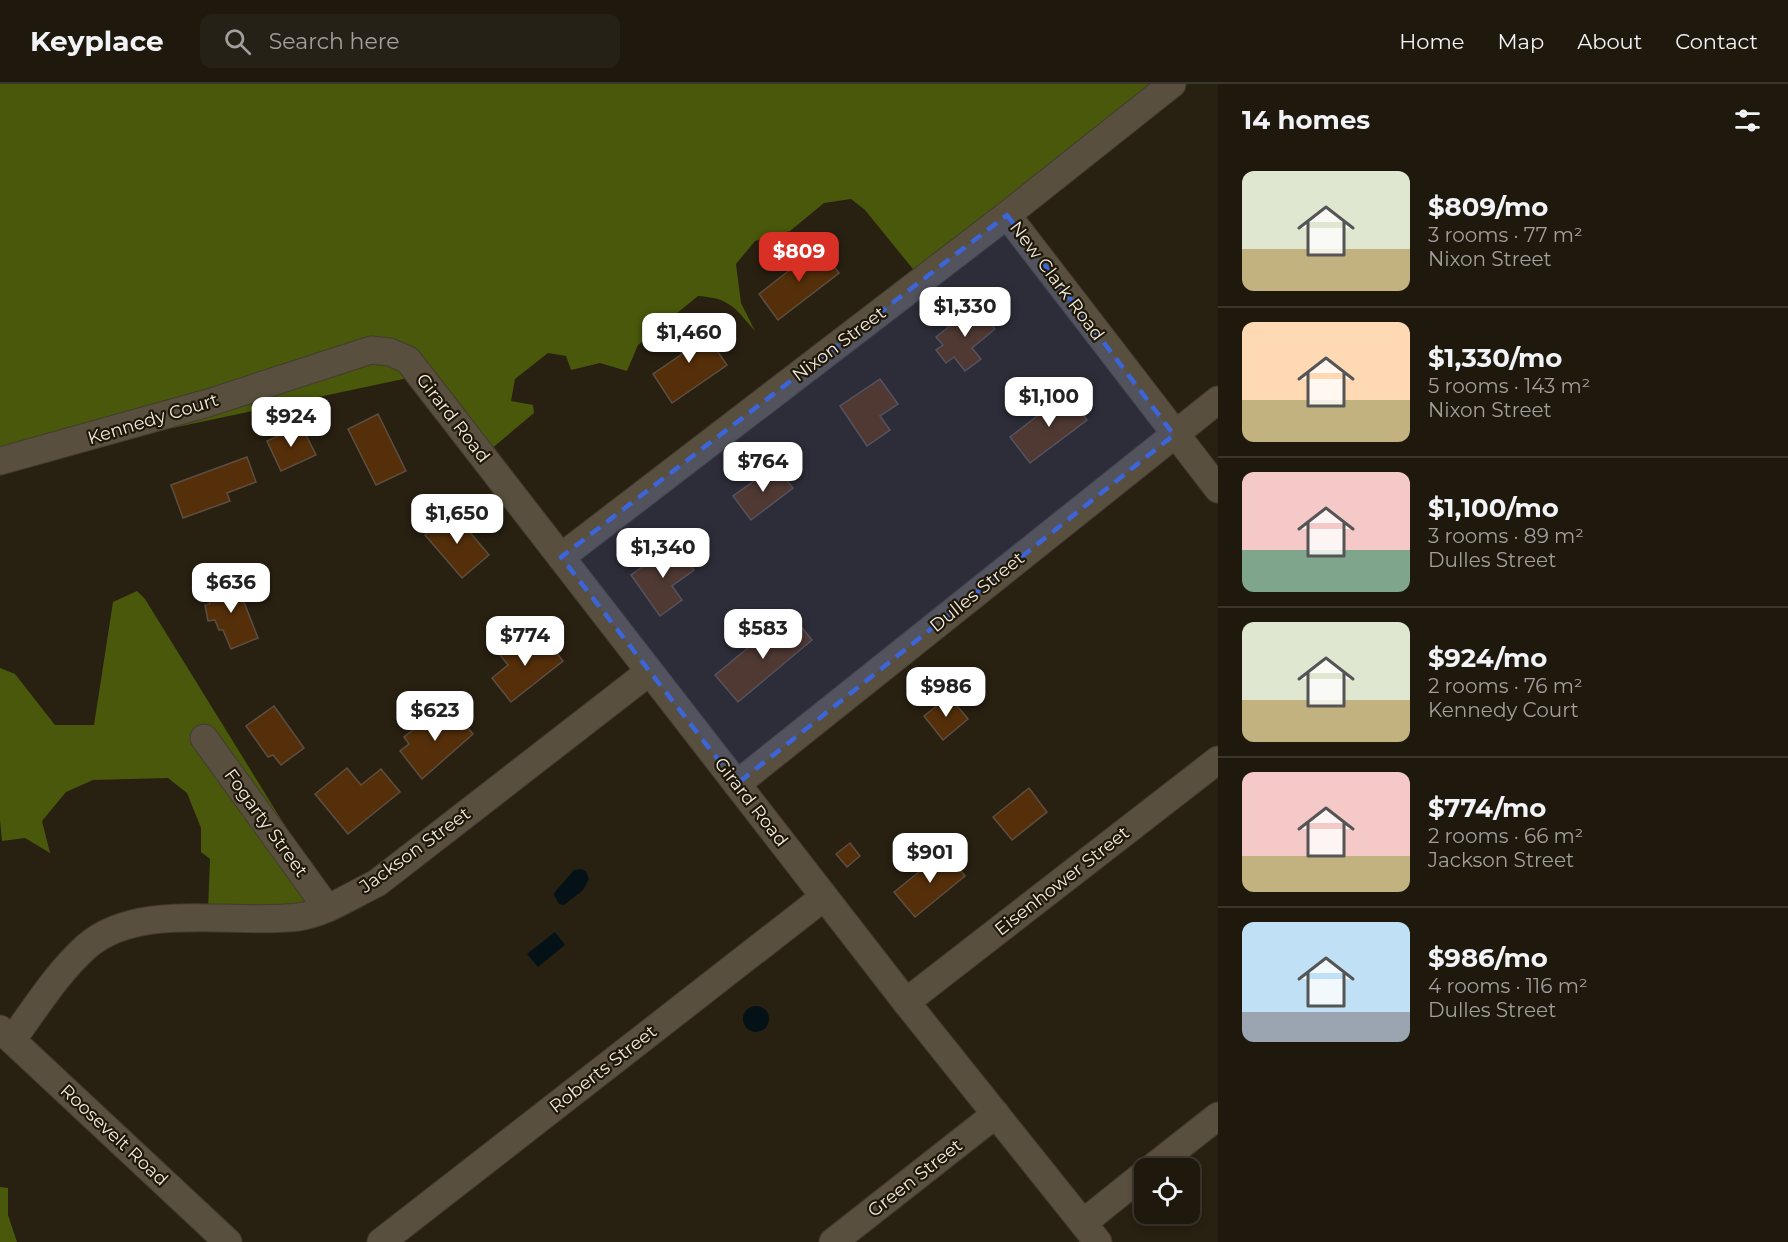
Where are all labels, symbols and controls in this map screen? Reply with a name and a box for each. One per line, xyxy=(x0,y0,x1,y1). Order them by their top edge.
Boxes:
search box xyxy=(200,14,620,68)
text: Keyplace xyxy=(30,24,164,58)
icon: search xyxy=(221,25,254,58)
text: Search here xyxy=(269,28,400,55)
text: Home xyxy=(1399,29,1464,54)
text: Map xyxy=(1497,29,1544,54)
text: About xyxy=(1577,29,1642,54)
text: Contact xyxy=(1675,29,1758,54)
text: 14 homes xyxy=(1242,104,1370,136)
icon: filters xyxy=(1731,104,1764,137)
text: $809/mo xyxy=(1428,191,1548,223)
icon: home xyxy=(1290,195,1362,267)
street label: New Clark Road xyxy=(1005,217,1109,345)
text: 3 rooms · 77 m² xyxy=(1428,223,1583,247)
pin: $809 xyxy=(763,232,835,283)
text: $809 xyxy=(773,239,825,263)
text: Nixon Street xyxy=(1428,247,1552,271)
pin: $1,330 xyxy=(916,287,1014,338)
text: $1,330 xyxy=(934,294,997,318)
street label: Nixon Street xyxy=(788,302,890,386)
pin: $1,460 xyxy=(640,313,738,364)
text: $1,460 xyxy=(656,320,722,344)
text: $1,330/mo xyxy=(1428,342,1562,374)
icon: home xyxy=(1290,346,1362,418)
street label: Girard Road xyxy=(411,369,495,467)
text: 5 rooms · 143 m² xyxy=(1428,374,1590,398)
pin: $1,100 xyxy=(1000,377,1098,428)
text: $1,100 xyxy=(1019,384,1079,408)
street label: Kennedy Court xyxy=(85,389,221,449)
pin: $924 xyxy=(255,397,327,448)
text: Nixon Street xyxy=(1428,398,1552,422)
text: $924 xyxy=(266,404,316,428)
pin: $764 xyxy=(727,442,799,493)
text: $764 xyxy=(737,449,789,473)
text: $1,100/mo xyxy=(1428,492,1559,524)
pin: $1,650 xyxy=(408,494,506,545)
icon: home xyxy=(1290,496,1362,568)
text: $1,650 xyxy=(425,501,489,525)
text: 3 rooms · 89 m² xyxy=(1428,524,1584,548)
pin: $1,340 xyxy=(614,528,712,579)
text: $1,340 xyxy=(630,535,696,559)
street label: Dulles Street xyxy=(925,547,1029,637)
text: Dulles Street xyxy=(1428,548,1556,572)
pin: $636 xyxy=(195,563,267,614)
text: $636 xyxy=(206,570,256,594)
pin: $583 xyxy=(727,609,799,660)
pin: $774 xyxy=(489,616,561,667)
text: $583 xyxy=(738,616,788,640)
text: $774 xyxy=(500,623,550,647)
text: $924/mo xyxy=(1428,642,1547,674)
icon: home xyxy=(1290,646,1362,718)
pin: $986 xyxy=(910,667,982,718)
text: $986 xyxy=(920,674,972,698)
text: 2 rooms · 76 m² xyxy=(1428,674,1583,698)
pin: $623 xyxy=(399,691,471,742)
text: $623 xyxy=(410,698,460,722)
text: Kennedy Court xyxy=(1428,698,1579,722)
street label: Girard Road xyxy=(709,753,793,851)
street label: Fogarty Street xyxy=(219,765,313,881)
text: $774/mo xyxy=(1428,792,1546,824)
icon: home xyxy=(1290,796,1362,868)
street label: Jackson Street xyxy=(355,802,475,898)
street label: Eisenhower Street xyxy=(990,822,1134,940)
text: 2 rooms · 66 m² xyxy=(1428,824,1583,848)
pin: $901 xyxy=(894,833,966,884)
text: $901 xyxy=(907,840,953,864)
text: Jackson Street xyxy=(1428,848,1574,872)
text: $986/mo xyxy=(1428,942,1548,974)
icon: home xyxy=(1290,946,1362,1018)
text: 4 rooms · 116 m² xyxy=(1428,974,1588,998)
text: Dulles Street xyxy=(1428,998,1556,1022)
street label: Roberts Street xyxy=(545,1020,661,1118)
street label: Roosevelt Road xyxy=(56,1079,172,1191)
street label: Green Street xyxy=(863,1134,967,1222)
map controls xyxy=(1134,1158,1200,1224)
button: locate xyxy=(1134,1158,1200,1224)

